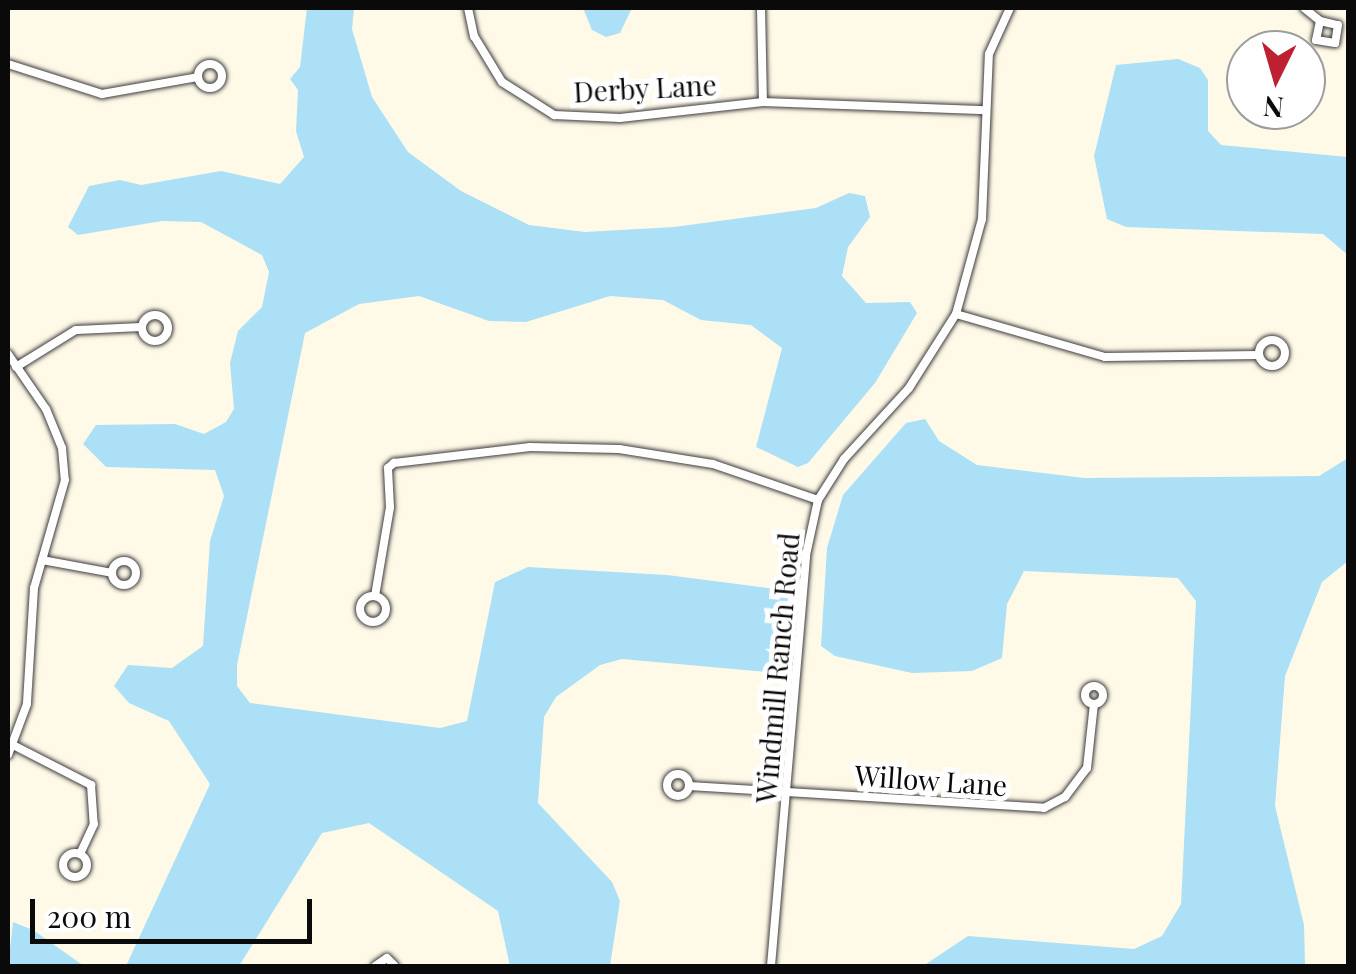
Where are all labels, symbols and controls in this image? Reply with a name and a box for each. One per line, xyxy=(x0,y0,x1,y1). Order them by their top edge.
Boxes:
north arrow xyxy=(1226,30,1326,130)
street label: Derby Lane xyxy=(572,67,718,109)
text: N xyxy=(1262,89,1285,128)
street label: Windmill Ranch Road xyxy=(748,531,806,805)
street label: Willow Lane xyxy=(853,758,1009,802)
scale bar xyxy=(35,879,318,941)
text: 200 m xyxy=(47,896,131,936)

